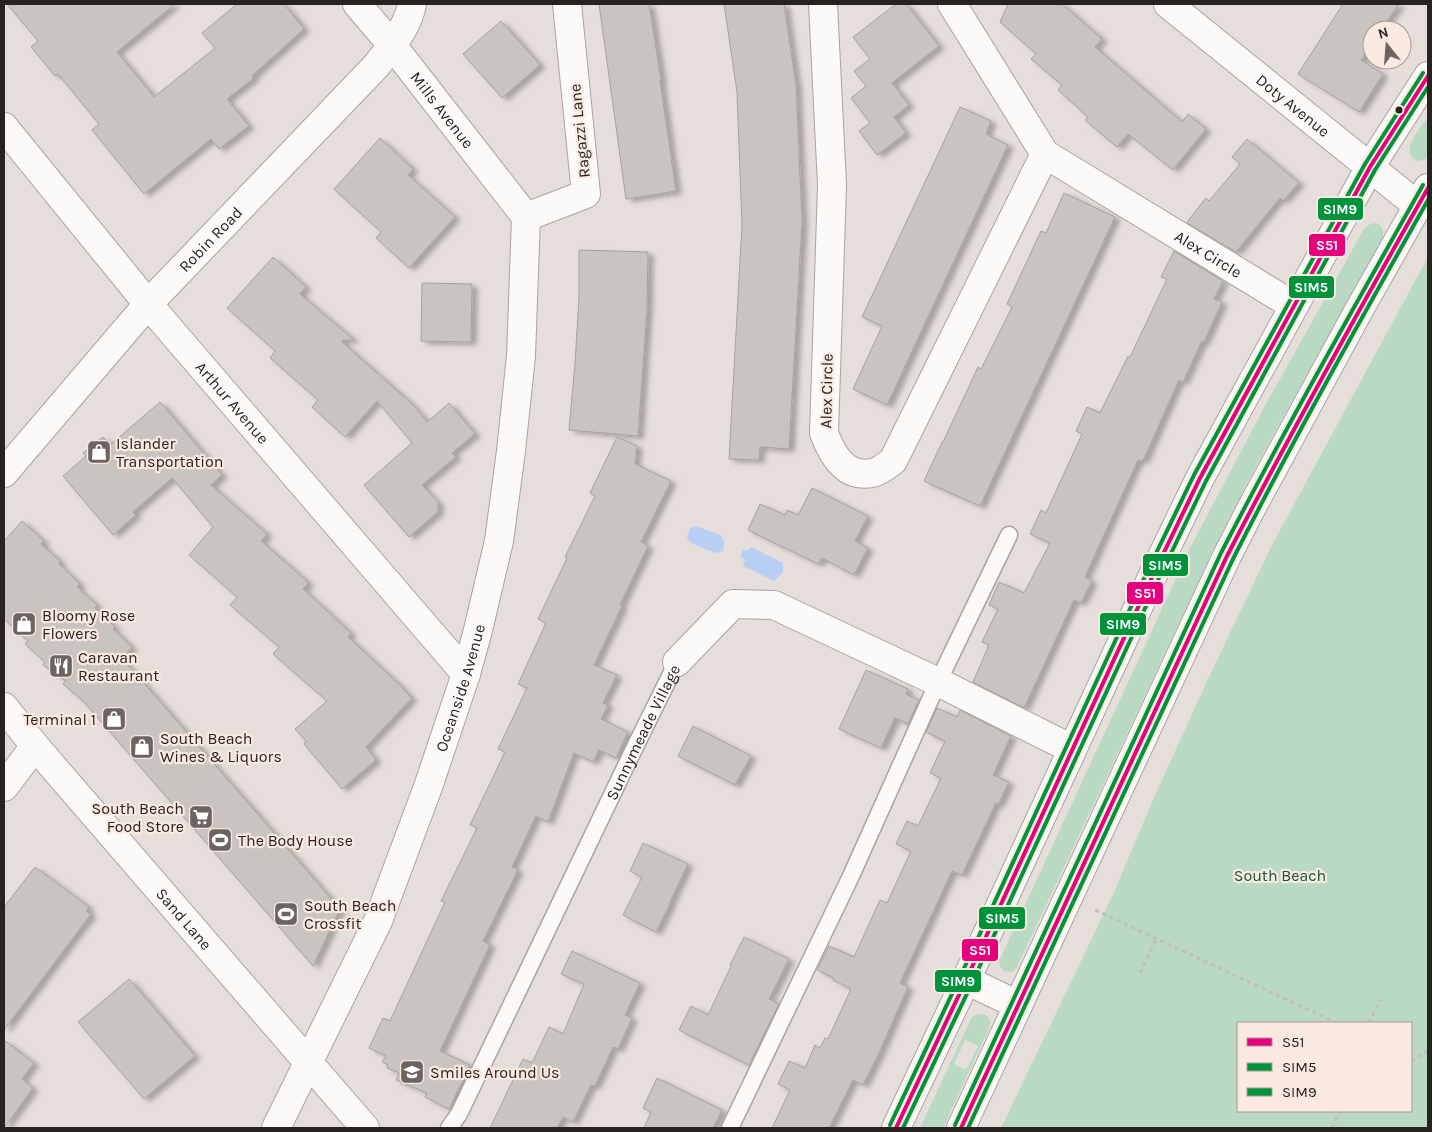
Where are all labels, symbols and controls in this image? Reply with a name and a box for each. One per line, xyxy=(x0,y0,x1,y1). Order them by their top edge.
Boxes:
north arrow xyxy=(1362,20,1412,70)
text: N xyxy=(1376,23,1391,43)
street label: Mills Avenue xyxy=(406,68,478,152)
street label: Doty Avenue xyxy=(1252,70,1334,141)
street label: Ragazzi Lane xyxy=(565,83,594,179)
unlabelled marker xyxy=(1394,105,1404,115)
line badge: SIM9 xyxy=(1317,197,1364,221)
text: SIM9 xyxy=(1323,201,1357,218)
street label: Robin Road xyxy=(175,203,246,276)
street label: Alex Circle xyxy=(1171,226,1245,282)
line badge: S51 xyxy=(1308,233,1346,257)
text: S51 xyxy=(1316,237,1338,254)
line badge: SIM5 xyxy=(1288,275,1335,299)
text: SIM5 xyxy=(1294,279,1328,296)
street label: Alex Circle xyxy=(816,353,837,429)
street label: Arthur Avenue xyxy=(192,358,273,448)
place label: Islander Transportation xyxy=(116,434,223,471)
shop icon: Islander Transportation xyxy=(86,439,112,465)
line badge: SIM5 xyxy=(1142,553,1189,577)
text: SIM5 xyxy=(1148,557,1182,574)
line badge: S51 xyxy=(1126,581,1164,605)
text: S51 xyxy=(1134,585,1156,602)
place label: Bloomy Rose Flowers xyxy=(42,606,135,643)
shop icon: Bloomy Rose Flowers xyxy=(11,611,37,637)
line badge: SIM9 xyxy=(1099,612,1147,636)
text: SIM9 xyxy=(1106,616,1140,633)
street label: Oceanside Avenue xyxy=(432,622,489,754)
place label: Caravan Restaurant xyxy=(78,648,159,685)
restaurant icon: Caravan Restaurant xyxy=(48,653,74,679)
street label: Sunnymeade Village xyxy=(602,661,684,803)
shop icon: Terminal 1 xyxy=(101,706,127,732)
place label: Terminal 1 xyxy=(23,710,96,729)
place label: South Beach Wines & Liquors xyxy=(160,729,282,766)
shop icon: South Beach Wines & Liquors xyxy=(129,734,155,760)
place label: South Beach Food Store xyxy=(92,799,184,836)
supermarket icon: South Beach Food Store xyxy=(188,804,214,830)
sports icon: The Body House xyxy=(207,827,233,853)
place label: The Body House xyxy=(238,831,353,850)
park label: South Beach xyxy=(1234,866,1326,885)
street label: Sand Lane xyxy=(152,884,216,954)
place label: South Beach Crossfit xyxy=(304,896,396,933)
sports icon: South Beach Crossfit xyxy=(273,901,299,927)
line badge: SIM5 xyxy=(978,906,1026,930)
text: SIM5 xyxy=(985,910,1019,927)
line badge: S51 xyxy=(961,938,999,962)
text: S51 xyxy=(969,942,991,959)
line badge: SIM9 xyxy=(934,969,982,993)
text: SIM9 xyxy=(941,973,975,990)
legend xyxy=(1237,1022,1412,1112)
text: S51 xyxy=(1282,1033,1305,1051)
text: SIM5 xyxy=(1282,1058,1316,1076)
school or university icon: Smiles Around Us xyxy=(399,1059,425,1085)
place label: Smiles Around Us xyxy=(430,1063,560,1082)
text: SIM9 xyxy=(1282,1083,1317,1101)

